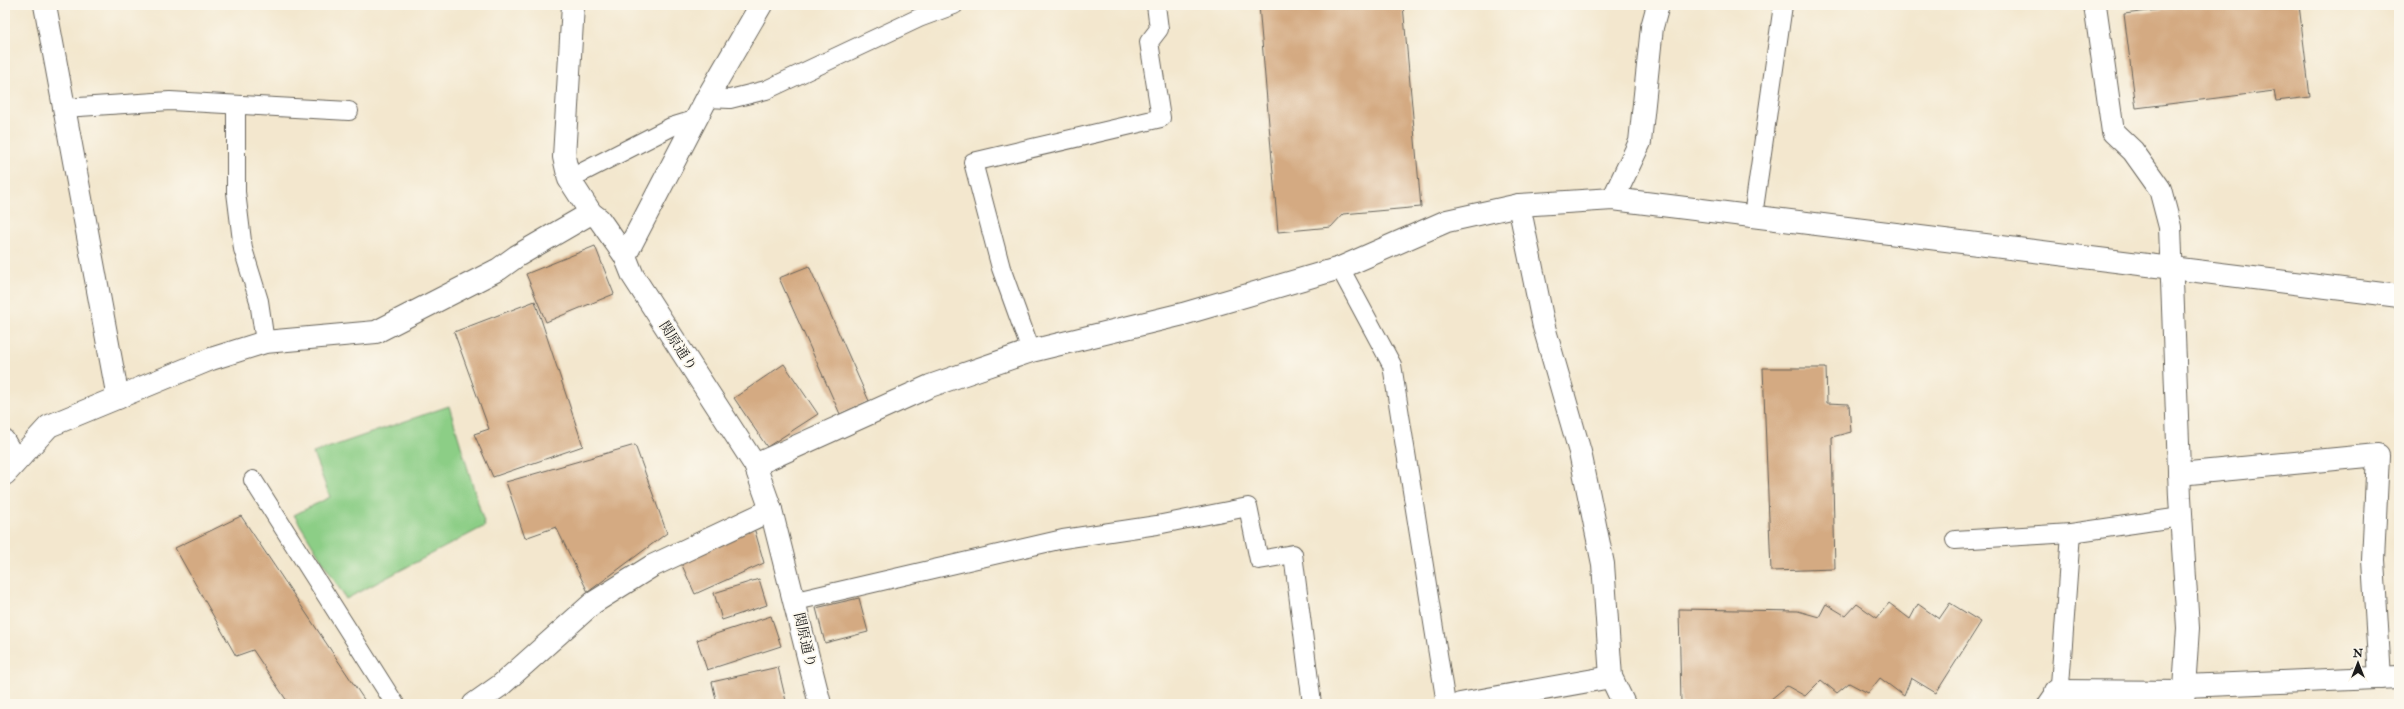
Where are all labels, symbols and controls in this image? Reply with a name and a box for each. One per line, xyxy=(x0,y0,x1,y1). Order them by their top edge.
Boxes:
street label: 関原通り xyxy=(656,318,700,374)
street label: 関原通り xyxy=(790,611,820,669)
north arrow xyxy=(2338,643,2378,683)
text: N xyxy=(2352,647,2364,660)

